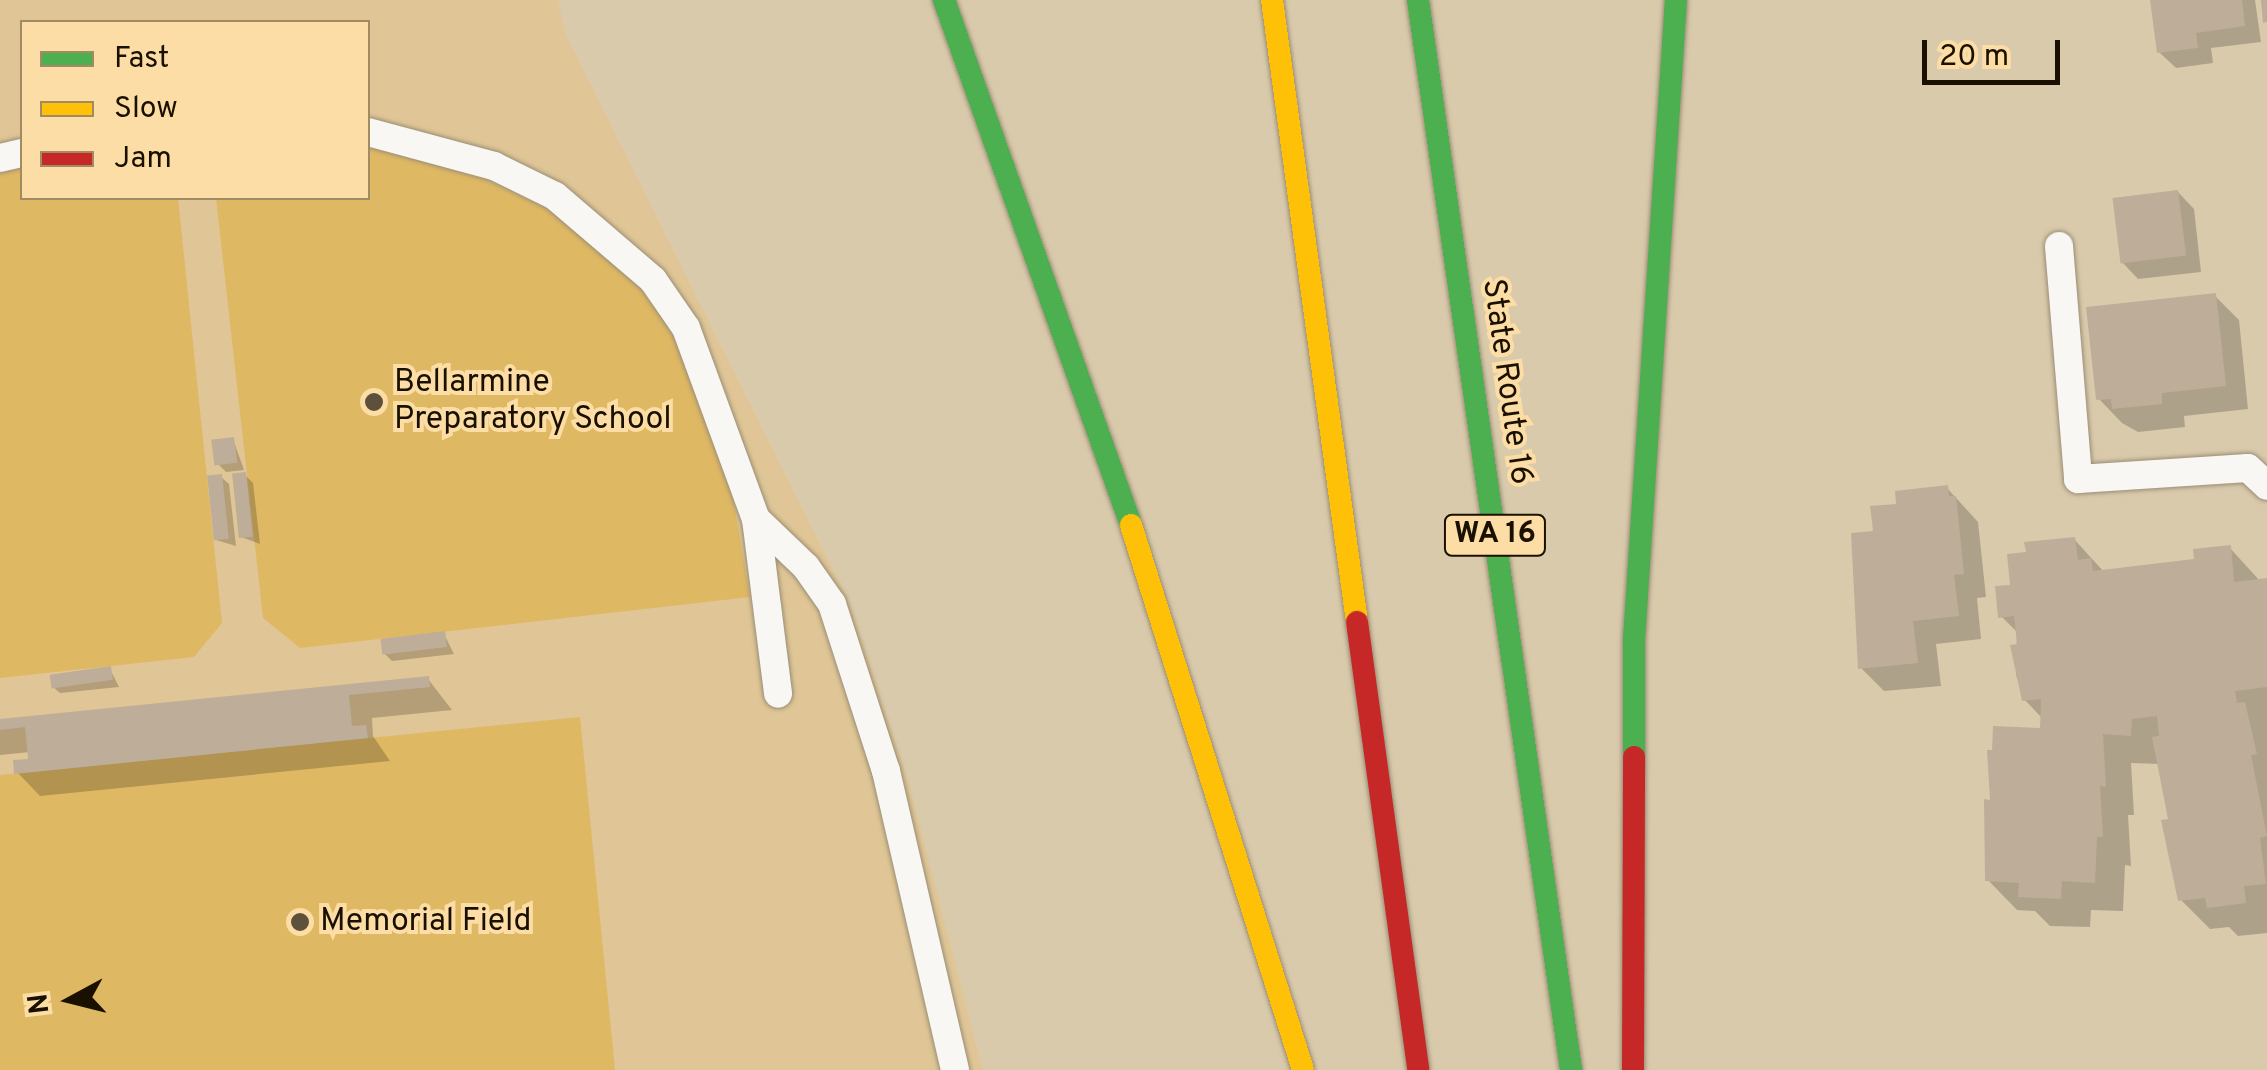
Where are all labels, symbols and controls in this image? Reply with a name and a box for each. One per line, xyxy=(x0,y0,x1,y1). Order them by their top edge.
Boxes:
legend xyxy=(20,20,370,200)
scale bar xyxy=(1927,20,2064,82)
text: 20 m xyxy=(1939,39,2009,76)
text: Fast xyxy=(114,41,169,78)
text: Slow xyxy=(114,91,178,128)
text: Jam xyxy=(114,141,172,178)
street label: State Route 16 xyxy=(1473,277,1539,487)
place label: Bellarmine Preparatory School xyxy=(394,365,672,440)
marker: Bellarmine Preparatory School xyxy=(363,391,385,413)
road number: WA 16 xyxy=(1442,510,1548,560)
place label: Memorial Field xyxy=(320,903,531,941)
marker: Memorial Field xyxy=(289,911,311,933)
north arrow xyxy=(20,950,120,1050)
text: N xyxy=(21,991,59,1016)

